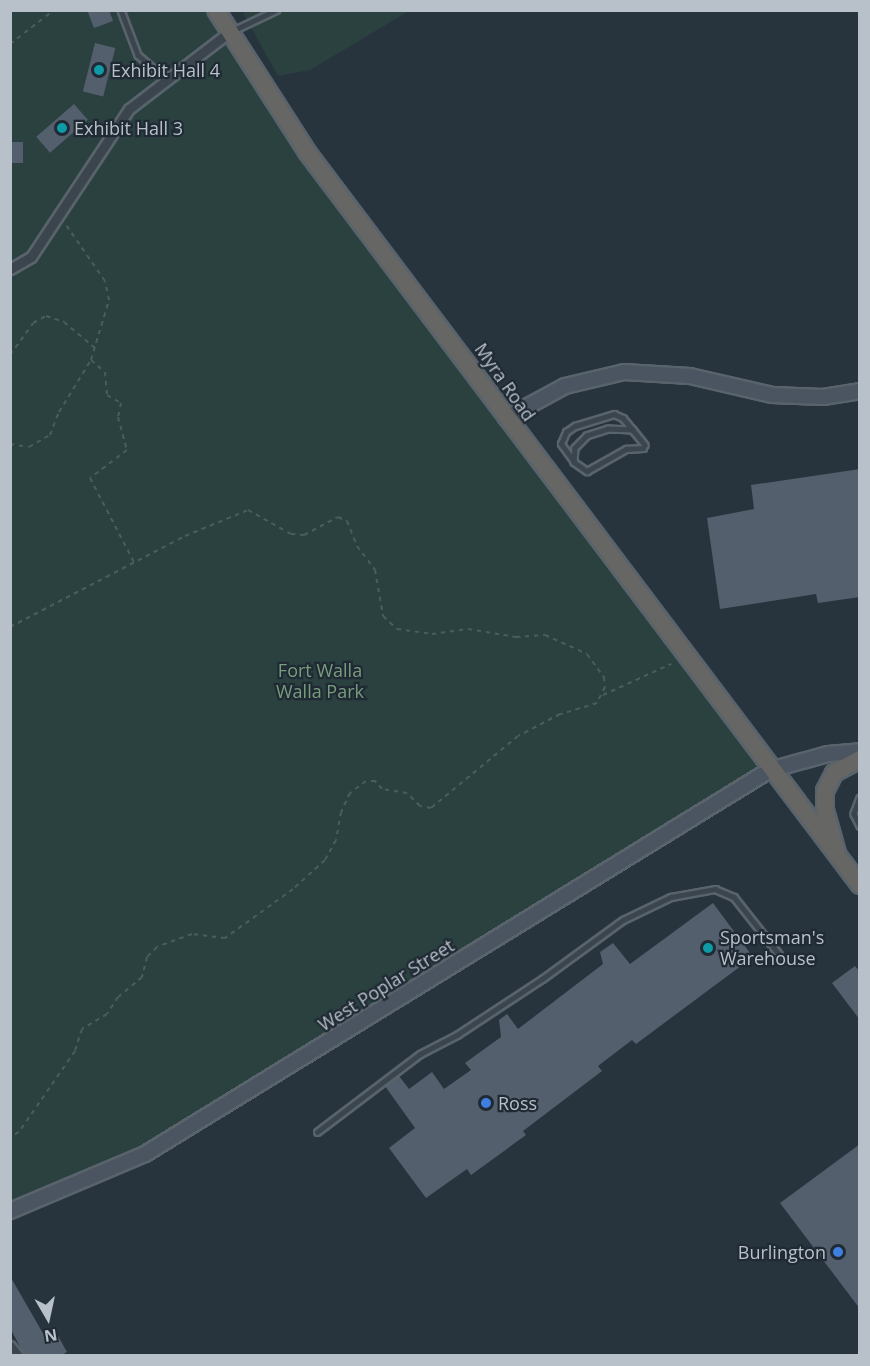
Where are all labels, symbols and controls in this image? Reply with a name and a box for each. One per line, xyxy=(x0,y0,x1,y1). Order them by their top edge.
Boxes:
place label: Exhibit Hall 4 xyxy=(111,59,220,81)
marker: Exhibit Hall 4 xyxy=(92,63,106,77)
place label: Exhibit Hall 3 xyxy=(74,117,183,139)
marker: Exhibit Hall 3 xyxy=(55,121,69,135)
street label: Myra Road xyxy=(470,339,540,425)
park label: Fort Walla Walla Park xyxy=(276,660,364,702)
place label: Sportsman's Warehouse xyxy=(720,927,824,970)
street label: West Poplar Street xyxy=(314,935,458,1035)
marker: Sportsman's Warehouse xyxy=(701,941,715,955)
place label: Ross xyxy=(498,1092,537,1114)
marker: Ross xyxy=(479,1096,493,1110)
place label: Burlington xyxy=(738,1241,826,1263)
marker: Burlington xyxy=(831,1245,845,1259)
north arrow xyxy=(18,1288,78,1348)
text: N xyxy=(43,1324,59,1348)

